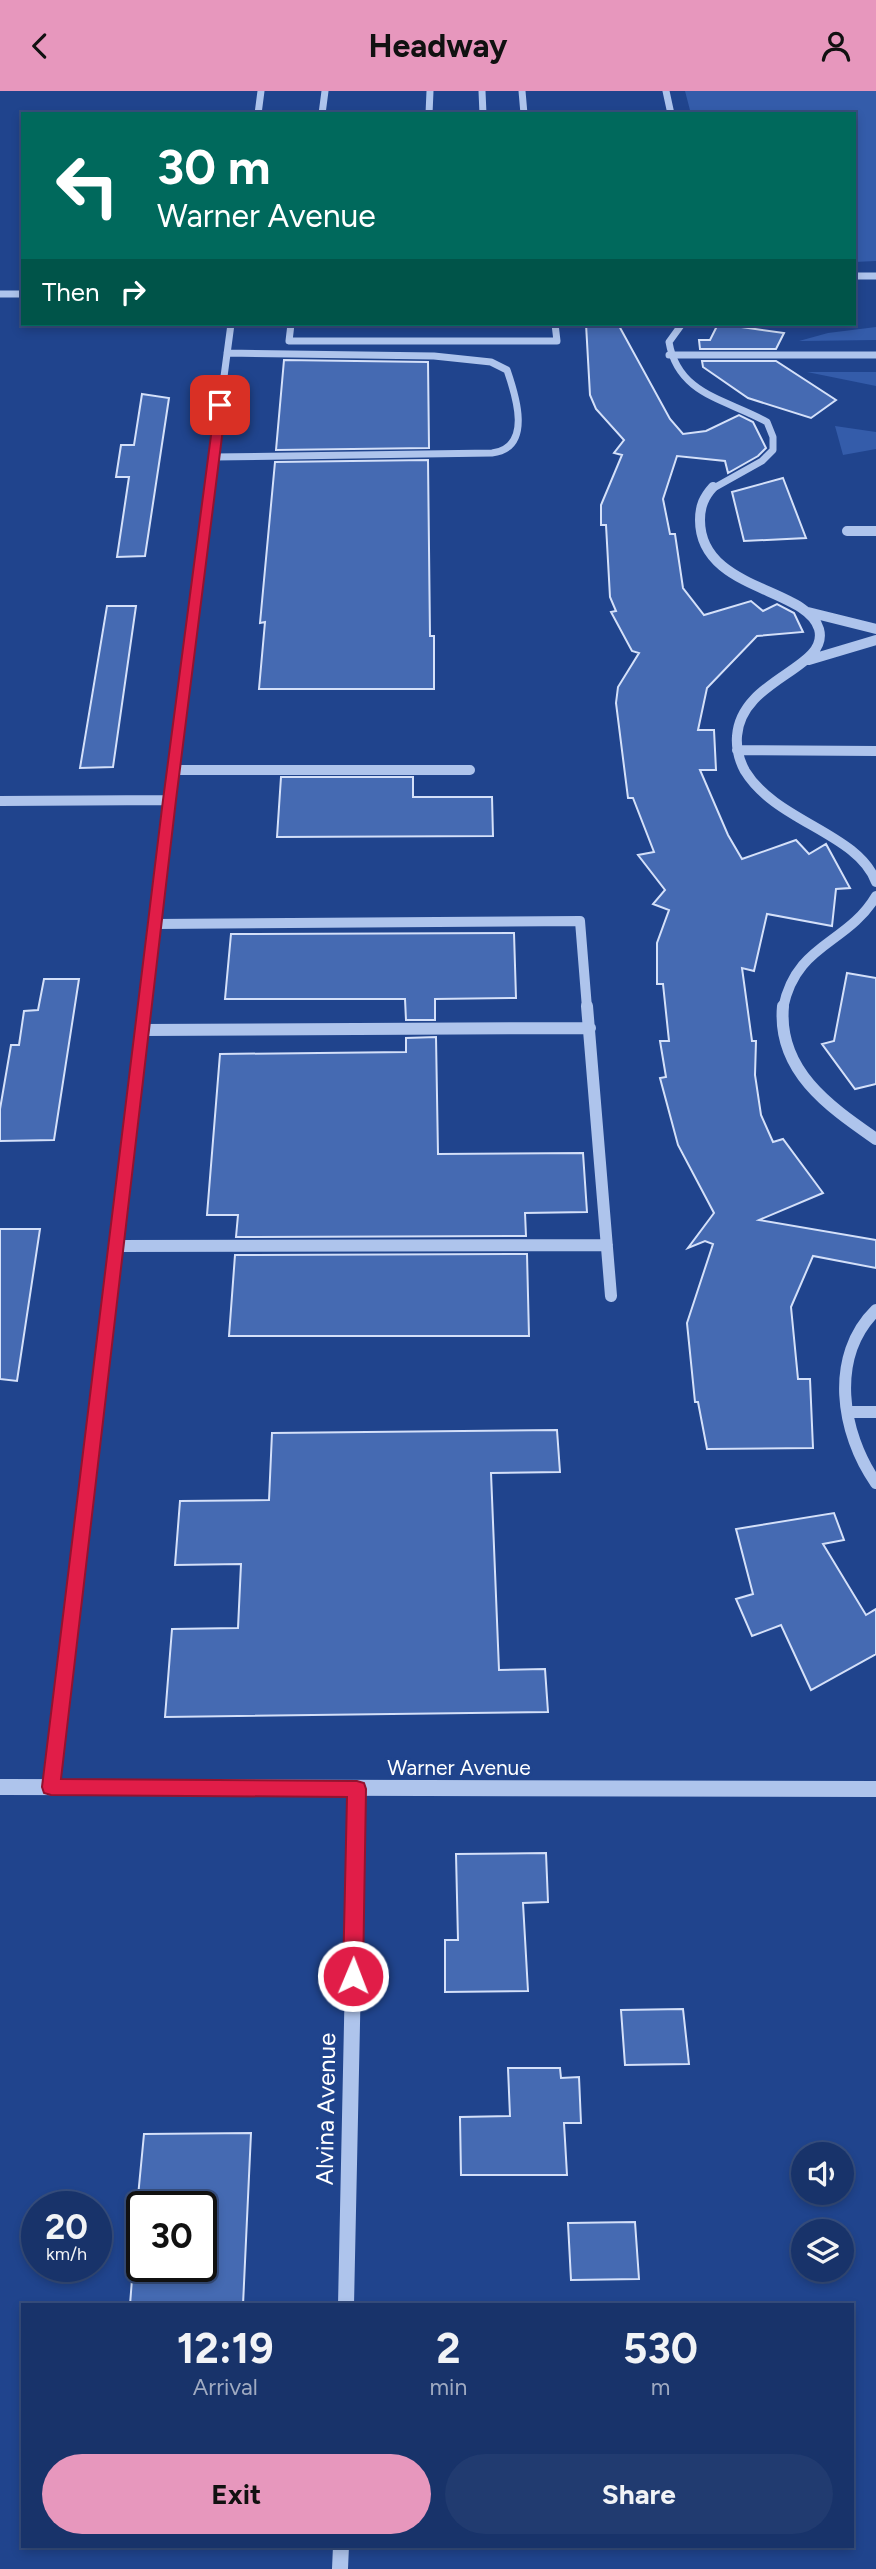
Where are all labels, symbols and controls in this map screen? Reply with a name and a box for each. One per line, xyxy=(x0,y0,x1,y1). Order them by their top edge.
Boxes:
icon: back xyxy=(21,27,59,65)
text: Headway xyxy=(368,27,508,65)
icon: person xyxy=(817,27,855,65)
text: 30 m xyxy=(157,137,270,196)
icon: left xyxy=(42,140,133,231)
text: Warner Avenue xyxy=(157,197,376,235)
icon: right xyxy=(114,273,152,311)
text: Then xyxy=(42,276,100,308)
pin xyxy=(190,375,250,435)
icon: arrive xyxy=(201,386,239,424)
street label: Warner Avenue xyxy=(387,1755,531,1780)
position arrow xyxy=(316,1939,390,2013)
street label: Alvina Avenue xyxy=(310,2033,341,2185)
map controls xyxy=(791,2142,854,2282)
button: sound xyxy=(791,2142,854,2205)
speed limit sign: 30 xyxy=(126,2191,217,2282)
text: 20 xyxy=(45,2206,88,2248)
button: layers xyxy=(791,2219,854,2282)
text: km/h xyxy=(46,2243,87,2265)
text: 12:19 xyxy=(177,2323,274,2374)
text: 2 xyxy=(436,2323,461,2374)
text: 530 xyxy=(623,2323,698,2374)
text: Arrival xyxy=(193,2373,258,2401)
text: min xyxy=(430,2373,467,2401)
text: m xyxy=(651,2373,670,2401)
button: Exit xyxy=(42,2454,431,2534)
button: Share xyxy=(445,2454,833,2534)

